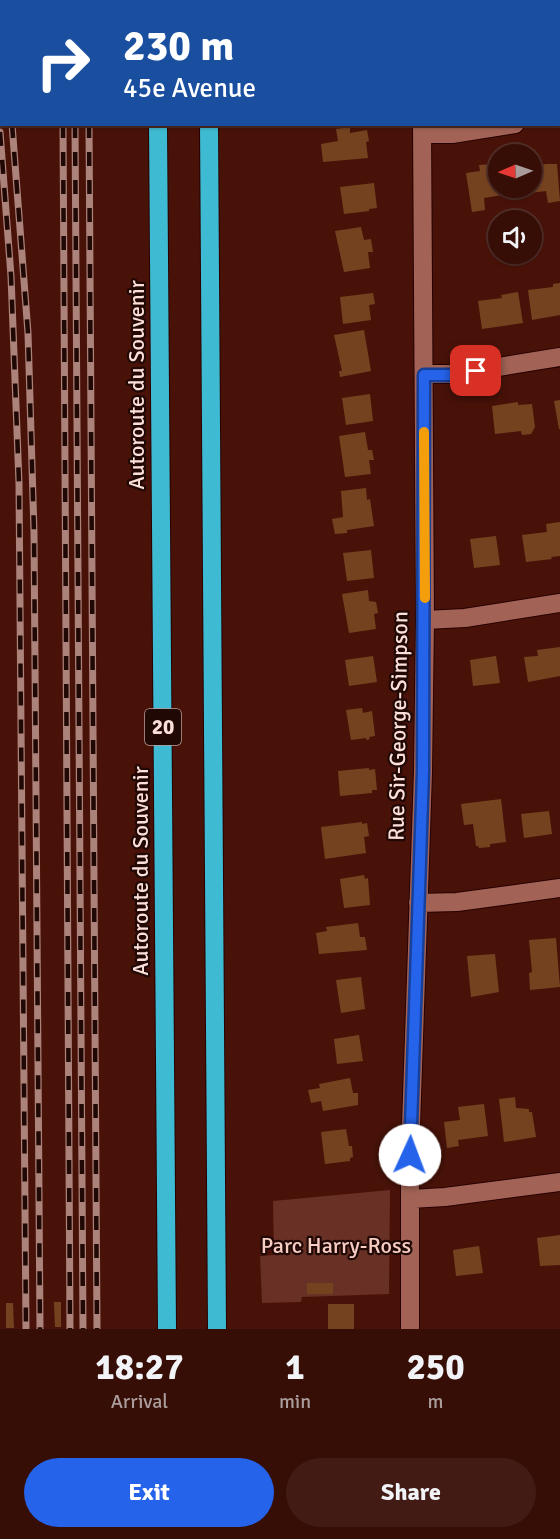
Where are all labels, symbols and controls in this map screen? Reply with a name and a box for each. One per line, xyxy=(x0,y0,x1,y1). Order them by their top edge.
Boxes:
text: 230 m xyxy=(123,21,234,72)
icon: right xyxy=(24,24,102,102)
text: 45e Avenue xyxy=(123,72,256,105)
north arrow xyxy=(488,144,542,198)
map controls xyxy=(488,144,542,264)
button: sound xyxy=(488,210,542,264)
street label: Autoroute du Souvenir xyxy=(123,280,150,490)
pin xyxy=(450,345,501,396)
icon: arrive xyxy=(459,354,492,387)
street label: Rue Sir-George-Simpson xyxy=(382,611,414,841)
road number: 20 xyxy=(145,709,181,745)
street label: Autoroute du Souvenir xyxy=(127,766,154,976)
position arrow xyxy=(378,1123,442,1187)
park label: Parc Harry-Ross xyxy=(261,1232,411,1259)
text: 18:27 xyxy=(95,1345,184,1390)
text: 1 xyxy=(285,1345,305,1390)
text: 250 xyxy=(406,1345,465,1390)
text: Arrival xyxy=(111,1389,168,1414)
text: min xyxy=(279,1389,311,1414)
text: m xyxy=(428,1389,444,1414)
button: Exit xyxy=(24,1458,274,1527)
button: Share xyxy=(286,1458,536,1527)

